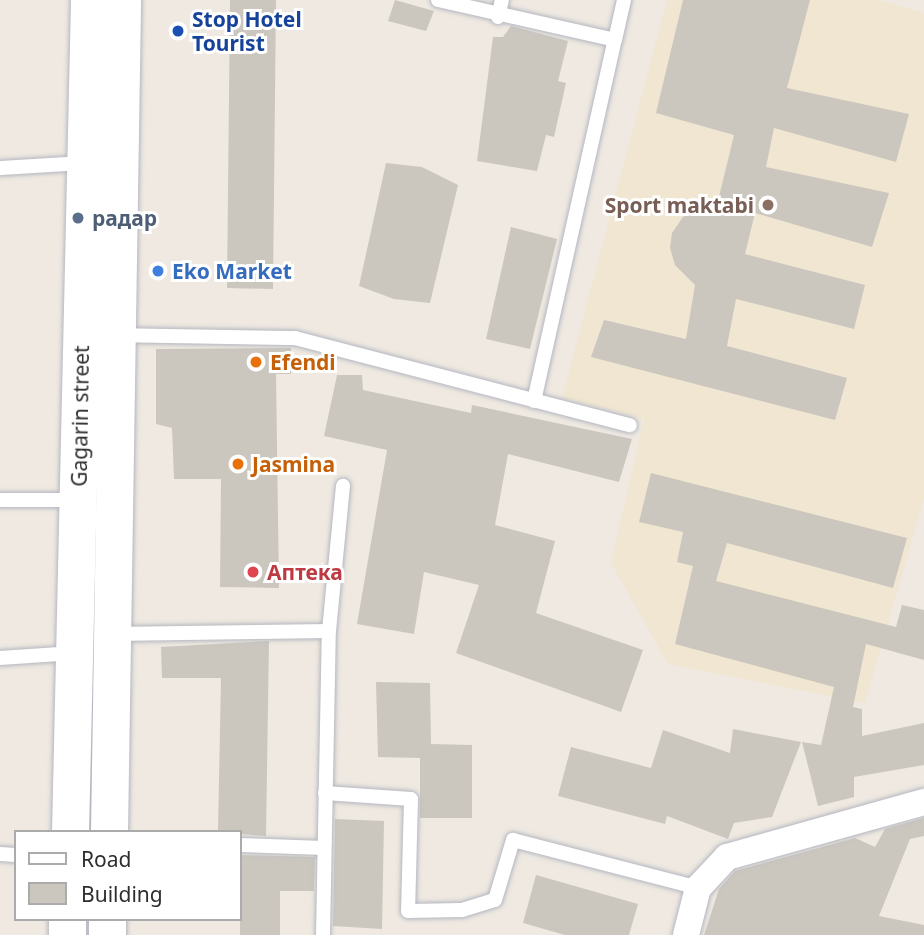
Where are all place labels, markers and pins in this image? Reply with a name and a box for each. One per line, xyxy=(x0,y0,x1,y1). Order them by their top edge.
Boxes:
place label: Stop Hotel Tourist xyxy=(192,6,302,56)
marker: Stop Hotel Tourist xyxy=(170,23,186,39)
place label: Sport maktabi xyxy=(605,192,754,218)
marker: Sport maktabi xyxy=(760,197,776,213)
place label: радар xyxy=(92,205,157,231)
marker: радар xyxy=(70,210,86,226)
place label: Eko Market xyxy=(172,258,292,284)
marker: Eko Market xyxy=(150,263,166,279)
place label: Efendi xyxy=(270,349,336,375)
marker: Efendi xyxy=(248,354,264,370)
place label: Jasmina xyxy=(252,451,335,477)
marker: Jasmina xyxy=(230,456,246,472)
place label: Аптека xyxy=(267,559,343,585)
marker: Аптека xyxy=(245,564,261,580)

